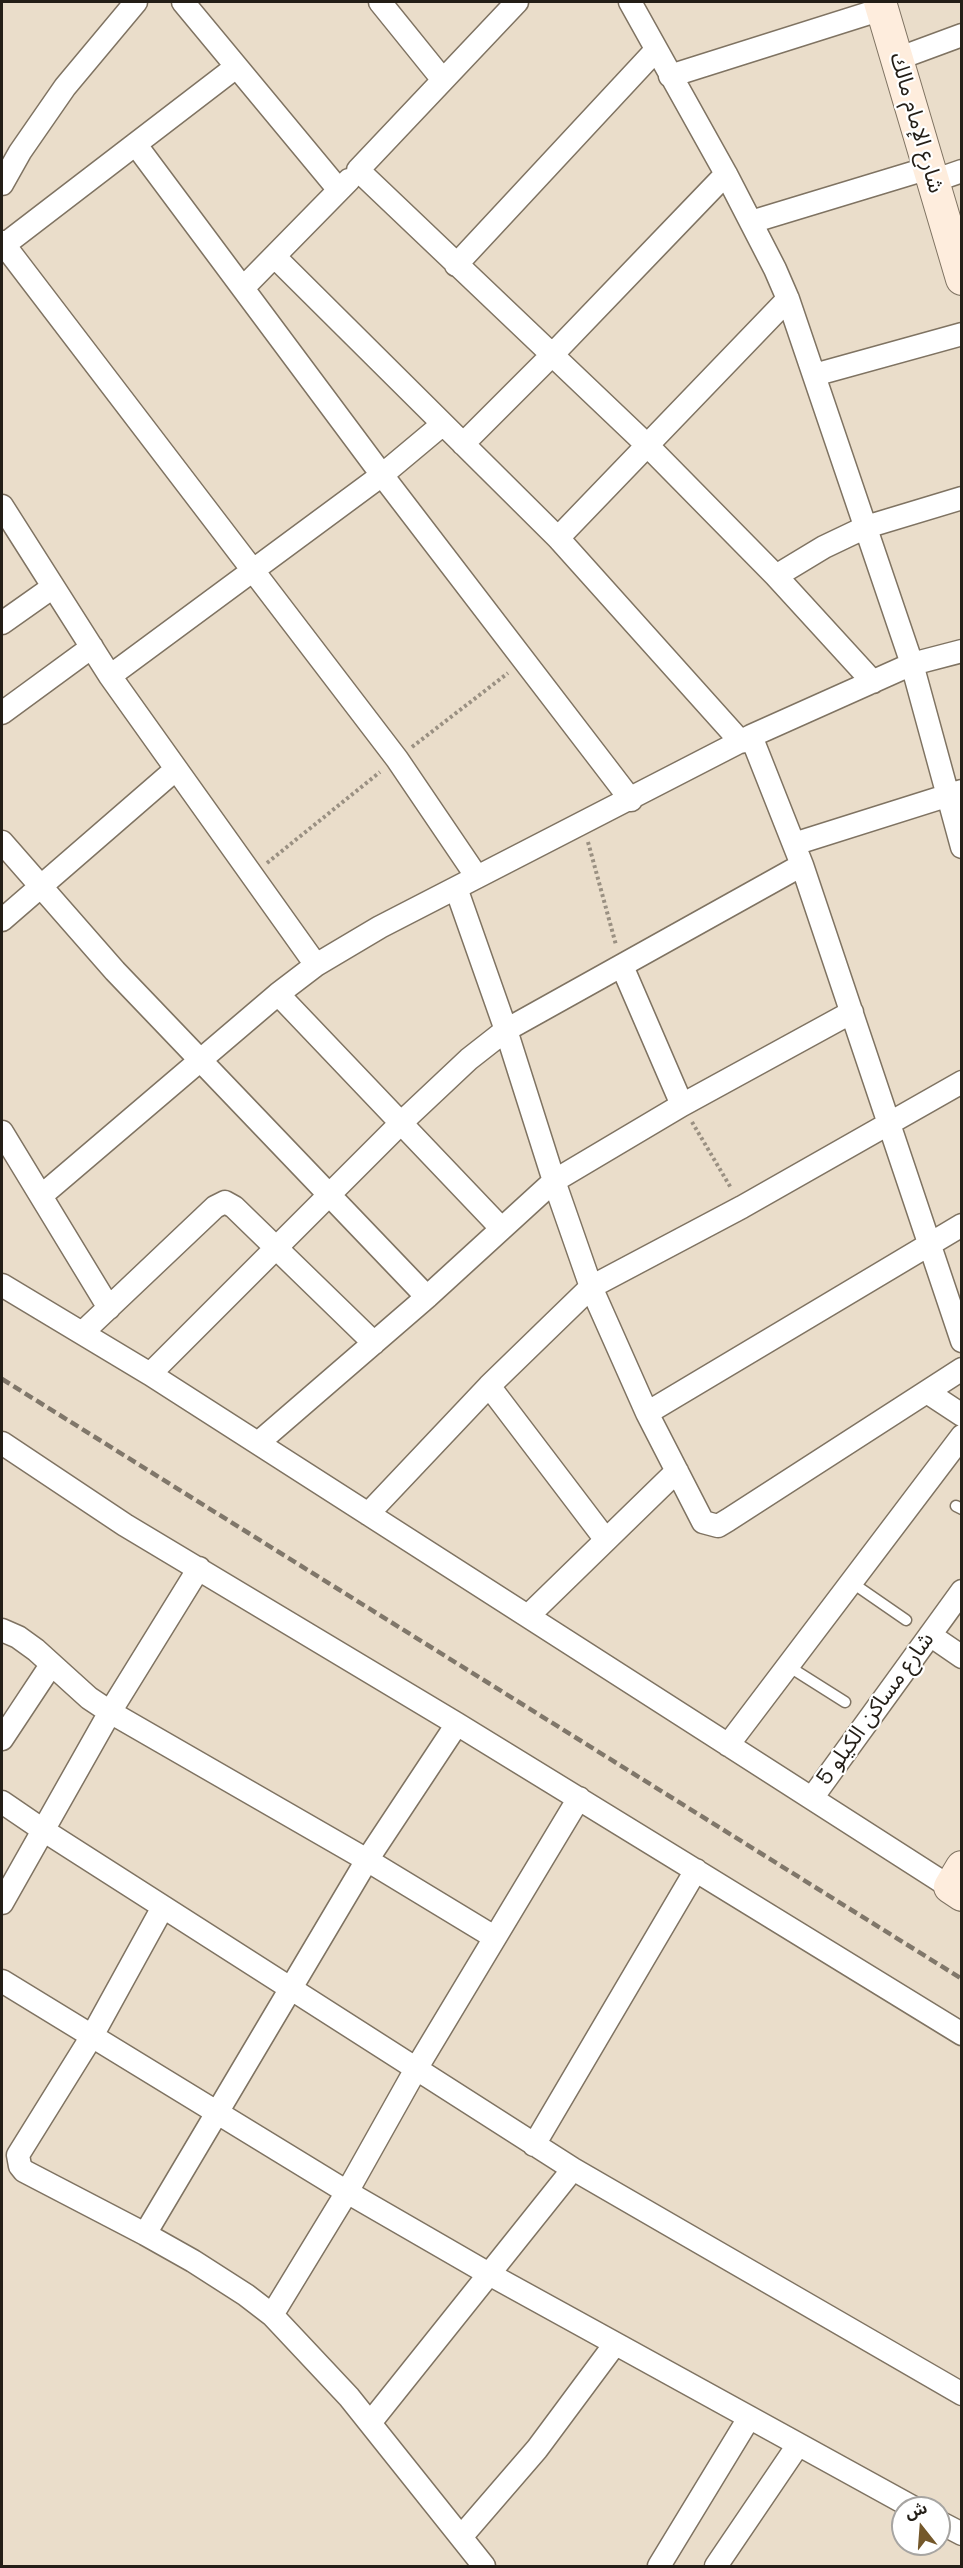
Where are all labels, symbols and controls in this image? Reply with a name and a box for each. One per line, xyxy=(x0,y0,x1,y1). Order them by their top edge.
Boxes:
street label: شارع الإمام مالك xyxy=(883,50,949,196)
street label: شارع مساكن الكيلو 5 xyxy=(812,1628,940,1790)
north arrow xyxy=(891,2496,951,2556)
text: ش xyxy=(903,2497,930,2523)

